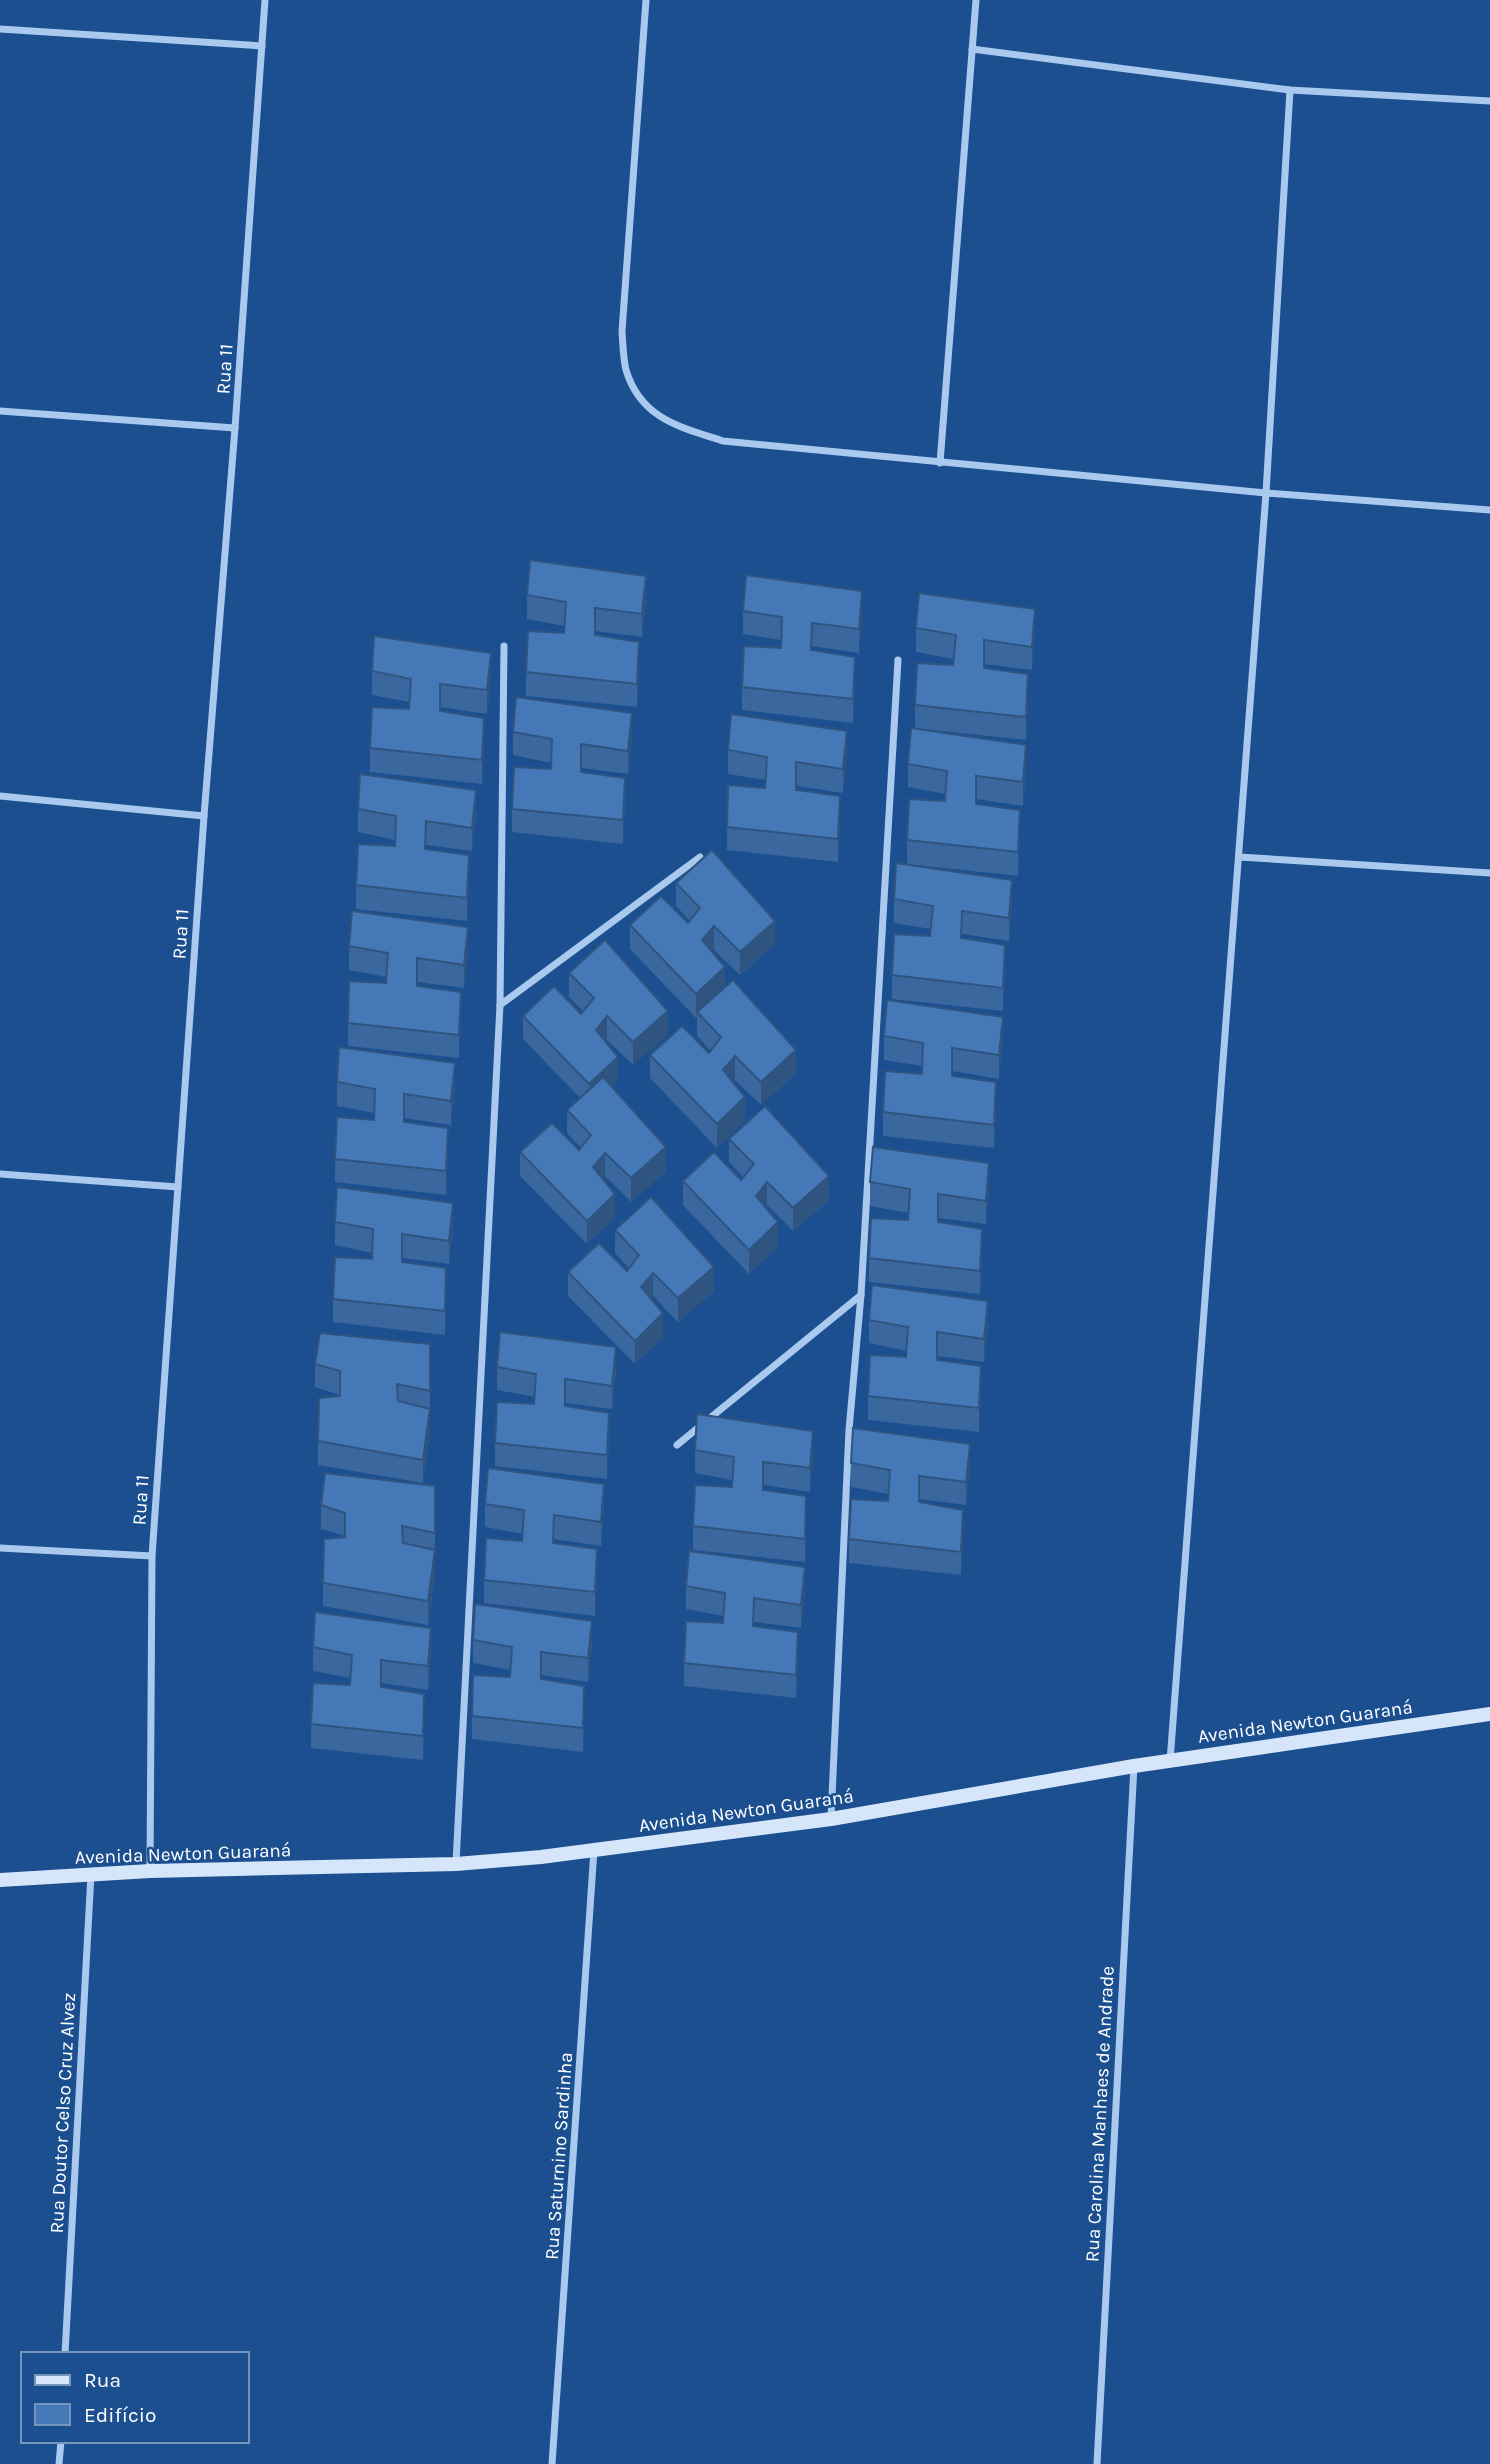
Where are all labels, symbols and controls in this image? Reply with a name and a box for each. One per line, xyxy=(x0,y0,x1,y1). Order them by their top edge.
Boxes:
street label: Rua 11 xyxy=(212,343,238,395)
street label: Rua 11 xyxy=(168,908,194,960)
street label: Rua 11 xyxy=(128,1474,154,1526)
street label: Avenida Newton Guaraná xyxy=(1196,1696,1414,1748)
street label: Avenida Newton Guaraná xyxy=(637,1785,855,1837)
street label: Avenida Newton Guaraná xyxy=(74,1839,292,1869)
street label: Rua Carolina Manhaes de Andrade xyxy=(1081,1965,1119,2263)
street label: Rua Doutor Celso Cruz Alvez xyxy=(46,1992,80,2234)
street label: Rua Saturnino Sardinha xyxy=(541,2051,577,2261)
legend xyxy=(21,2352,248,2443)
text: Rua xyxy=(84,2368,121,2392)
text: Edifício xyxy=(84,2403,157,2427)

